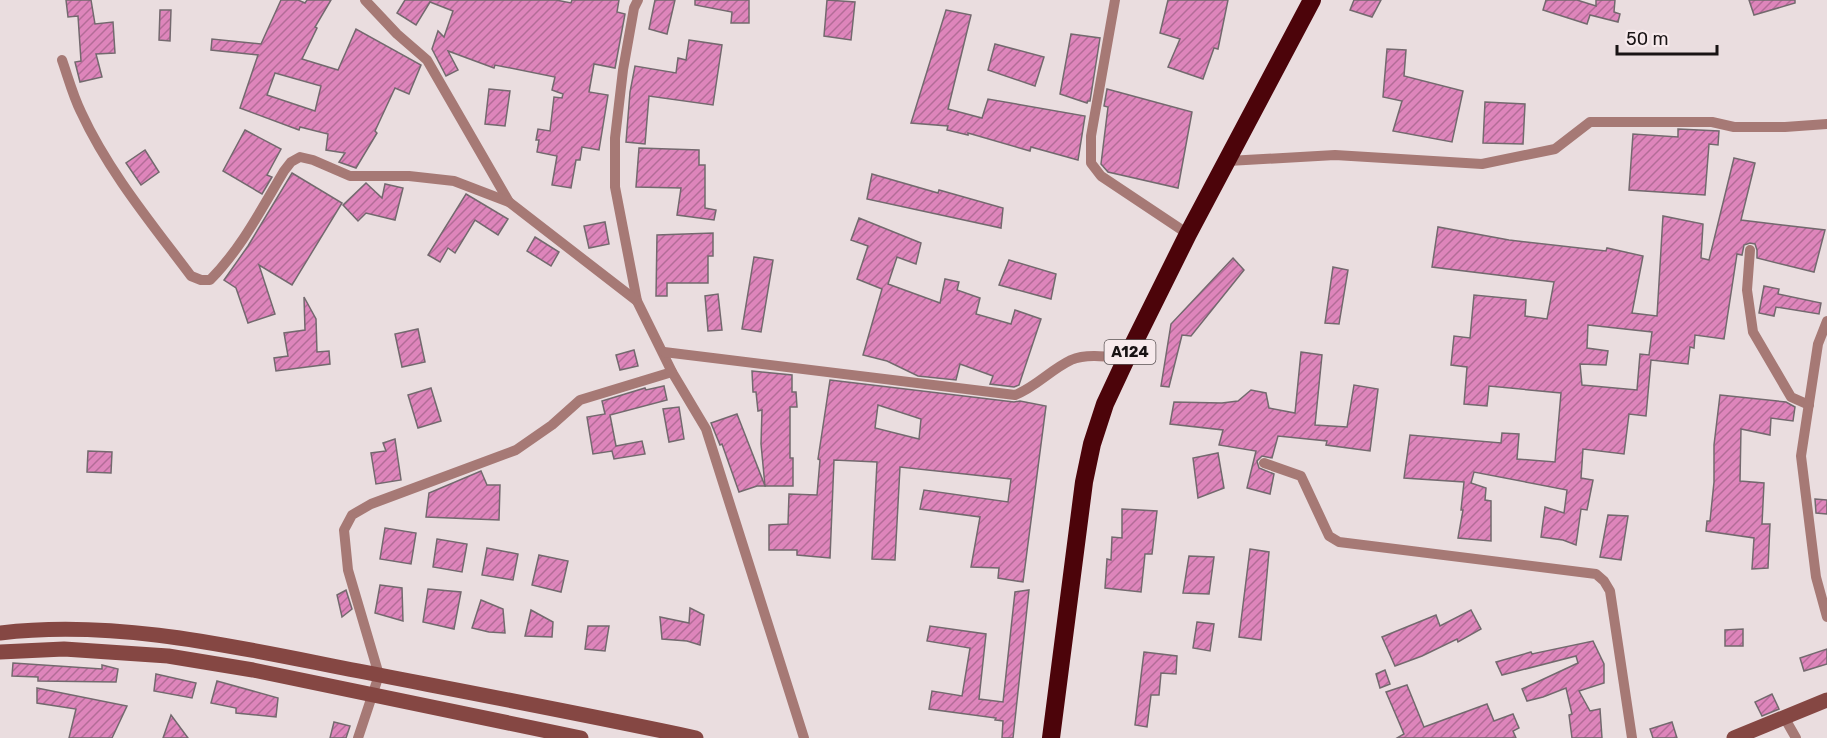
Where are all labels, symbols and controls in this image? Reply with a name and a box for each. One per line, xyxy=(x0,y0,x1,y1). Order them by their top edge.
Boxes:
scale bar xyxy=(1617,18,1718,56)
text: 50 m xyxy=(1626,28,1669,50)
road number: A124 xyxy=(1104,340,1156,364)

